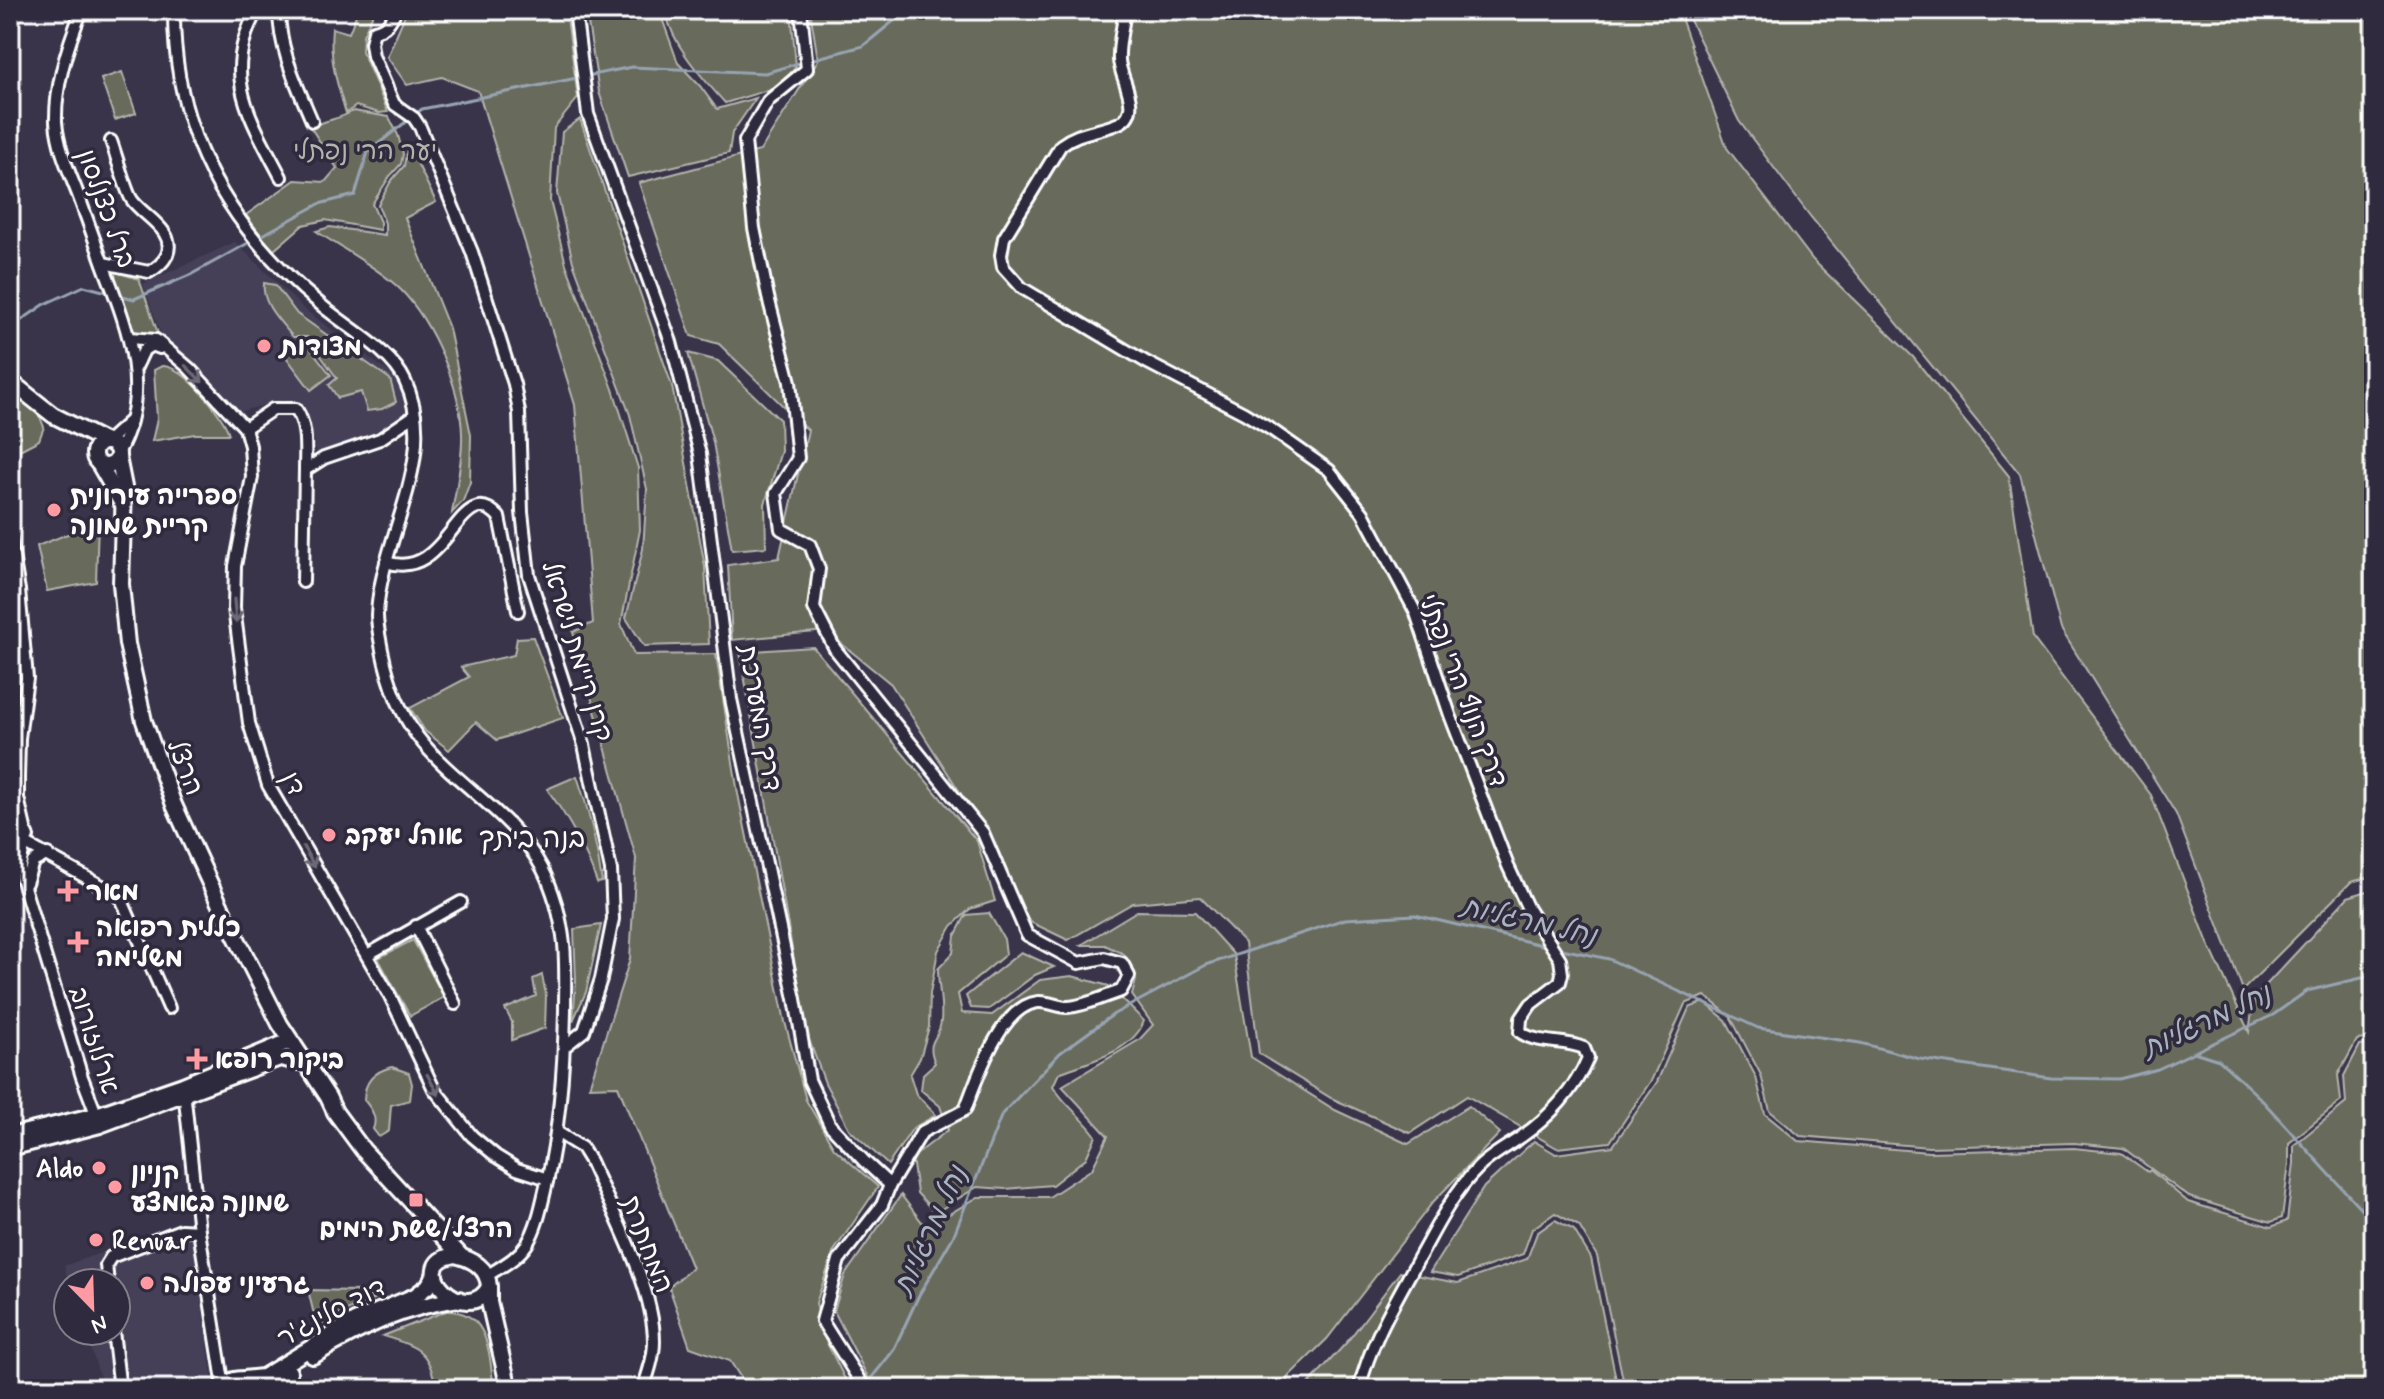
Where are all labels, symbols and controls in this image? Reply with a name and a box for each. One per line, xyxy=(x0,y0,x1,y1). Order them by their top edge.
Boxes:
park label: יער הרי נפתלי xyxy=(293,135,437,169)
street label: ברל כצנלסון xyxy=(68,144,142,273)
place label: מצודות xyxy=(278,331,362,365)
marker: מצודות xyxy=(255,337,273,355)
one-way arrow xyxy=(184,364,203,383)
place label: ספרייה עירונית קריית שמונה xyxy=(70,480,237,544)
marker: ספרייה עירונית קריית שמונה xyxy=(45,501,63,519)
street label: קרן קיימת לישראל xyxy=(532,557,620,746)
street label: דרך הנוף הרי נפתלי xyxy=(1410,589,1515,792)
one-way arrow xyxy=(228,598,243,624)
street label: דרך המערכת xyxy=(729,641,789,794)
street label: הרצל xyxy=(158,735,210,801)
street label: דן xyxy=(272,766,312,802)
place label: אוהל יעקב xyxy=(345,820,463,854)
district label: בנה ביתך xyxy=(479,821,585,858)
marker: אוהל יעקב xyxy=(320,826,338,844)
one-way arrow xyxy=(301,845,317,868)
place label: מאר xyxy=(86,876,139,910)
marker: מאר xyxy=(57,880,79,902)
water label: נחל מרגליות xyxy=(1454,888,1601,956)
place label: כללית רפואה משלימה xyxy=(96,912,241,976)
marker: כללית רפואה משלימה xyxy=(67,931,89,953)
water label: נחל מרגליות xyxy=(2134,976,2279,1069)
street label: ארלוזורוב xyxy=(60,983,126,1099)
place label: ביקור רופא xyxy=(215,1044,344,1078)
marker: ביקור רופא xyxy=(186,1048,208,1070)
one-way arrow xyxy=(425,1073,441,1096)
place label: Aldo xyxy=(36,1153,83,1187)
place label: קניון שמונה באמצע xyxy=(131,1157,289,1221)
marker: Aldo xyxy=(90,1159,108,1177)
water label: נחל מרגליות xyxy=(884,1159,978,1304)
marker: קניון שמונה באמצע xyxy=(106,1178,124,1196)
marker: הרצל/ששת הימים xyxy=(407,1191,425,1209)
street label: המחתרת xyxy=(612,1191,680,1298)
place label: הרצל/ששת הימים xyxy=(319,1213,513,1247)
place label: Renuar xyxy=(112,1225,192,1259)
marker: Renuar xyxy=(87,1231,105,1249)
north arrow xyxy=(52,1267,132,1347)
place label: גרעיני עפולה xyxy=(163,1268,310,1302)
street label: דוד סלינג'ר xyxy=(272,1271,392,1357)
marker: גרעיני עפולה xyxy=(138,1274,156,1292)
text: N xyxy=(87,1308,111,1339)

